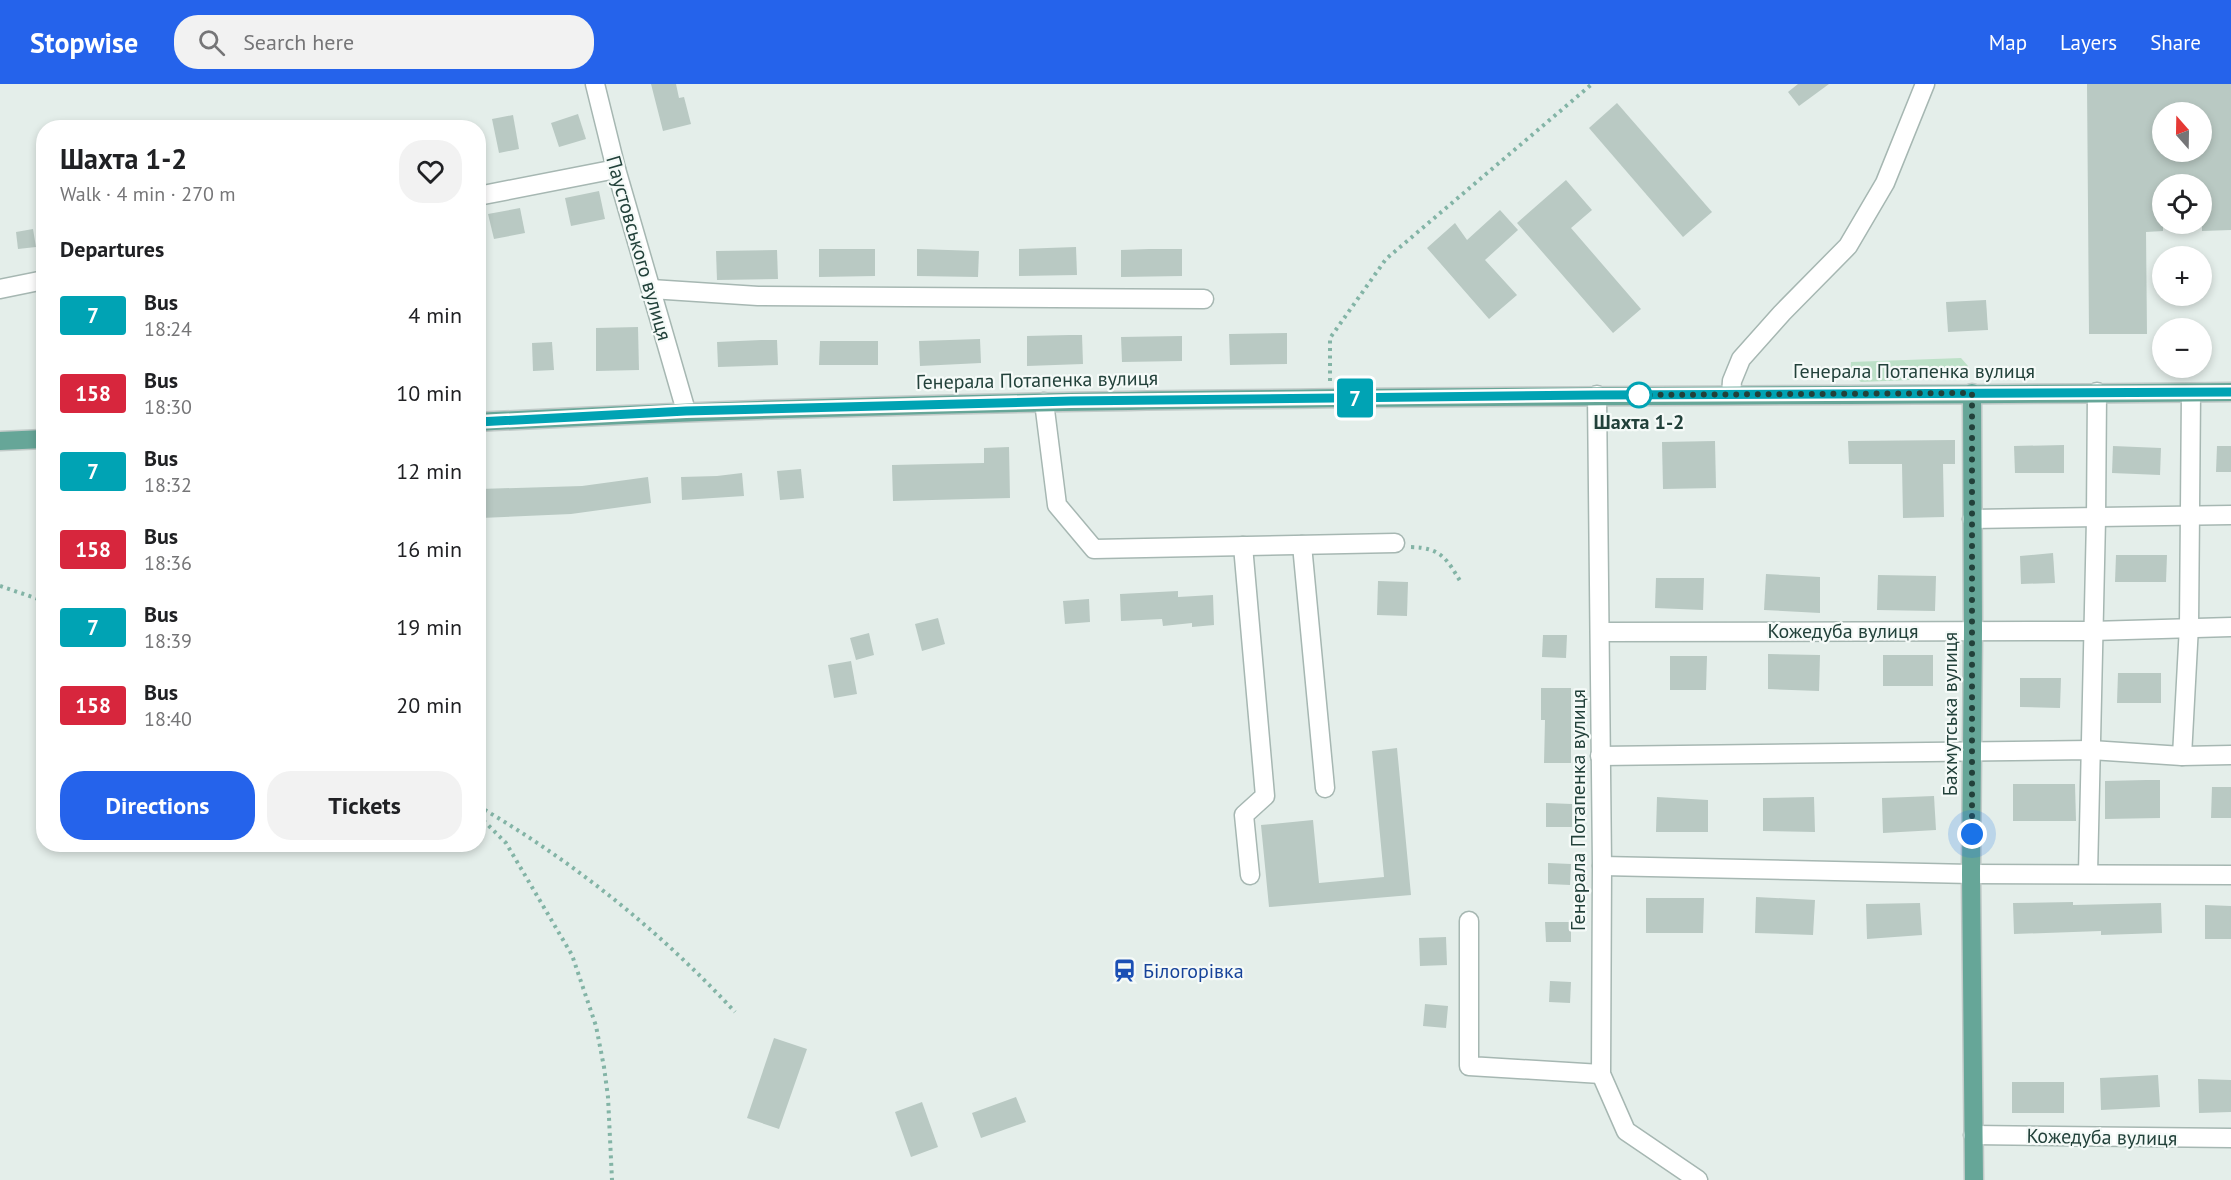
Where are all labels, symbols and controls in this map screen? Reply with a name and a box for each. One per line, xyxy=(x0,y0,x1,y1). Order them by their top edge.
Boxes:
search box xyxy=(174,15,594,69)
text: Stopwise xyxy=(30,24,138,61)
icon: search xyxy=(195,26,228,59)
text: Search here xyxy=(243,28,354,56)
text: Map xyxy=(1989,29,2027,56)
text: Layers xyxy=(2060,29,2117,56)
text: Share xyxy=(2150,29,2201,56)
north arrow xyxy=(2152,102,2212,162)
map controls xyxy=(2152,102,2212,378)
text: Шахта 1-2 xyxy=(60,140,187,177)
button: heart xyxy=(399,140,462,203)
street label: Паустовського вулиця xyxy=(600,152,678,344)
button: locate xyxy=(2152,174,2212,234)
text: Walk · 4 min · 270 m xyxy=(60,181,236,207)
text: Departures xyxy=(60,235,164,263)
button: + xyxy=(2152,246,2212,306)
text: Bus xyxy=(144,288,178,316)
text: 4 min xyxy=(408,301,462,329)
text: 7 xyxy=(87,302,99,329)
text: 18:24 xyxy=(144,316,192,342)
button: − xyxy=(2152,318,2212,378)
street label: Генерала Потапенка вулиця xyxy=(1793,358,2035,384)
street label: Генерала Потапенка вулиця xyxy=(916,365,1158,395)
text: Bus xyxy=(144,366,178,394)
line badge: 7 xyxy=(1336,378,1374,418)
text: 10 min xyxy=(396,379,462,407)
text: 158 xyxy=(75,380,111,407)
marker: Шахта 1-2 xyxy=(1626,382,1652,408)
text: 7 xyxy=(1349,385,1361,412)
text: 18:30 xyxy=(144,394,192,420)
place label: Шахта 1-2 xyxy=(1594,409,1684,435)
text: Bus xyxy=(144,444,178,472)
text: 12 min xyxy=(396,457,462,485)
text: 7 xyxy=(87,458,99,485)
text: 18:32 xyxy=(144,472,192,498)
text: Bus xyxy=(144,522,178,550)
text: 16 min xyxy=(396,535,462,563)
text: 158 xyxy=(75,536,111,563)
text: 18:36 xyxy=(144,550,192,576)
text: Bus xyxy=(144,600,178,628)
text: 19 min xyxy=(396,613,462,641)
text: 7 xyxy=(87,614,99,641)
street label: Кожедуба вулиця xyxy=(1768,618,1918,644)
text: 18:39 xyxy=(144,628,192,654)
street label: Бахмутська вулиця xyxy=(1937,632,1963,796)
text: Bus xyxy=(144,678,178,706)
street label: Генерала Потапенка вулиця xyxy=(1565,689,1591,931)
text: 20 min xyxy=(396,691,462,719)
text: 158 xyxy=(75,692,111,719)
text: 18:40 xyxy=(144,706,192,732)
button: Directions xyxy=(60,771,255,840)
button: Tickets xyxy=(267,771,462,840)
your location xyxy=(1957,819,1987,849)
station icon: Білогорівка xyxy=(1112,958,1138,984)
place label: Білогорівка xyxy=(1143,958,1244,984)
street label: Кожедуба вулиця xyxy=(2026,1123,2178,1151)

